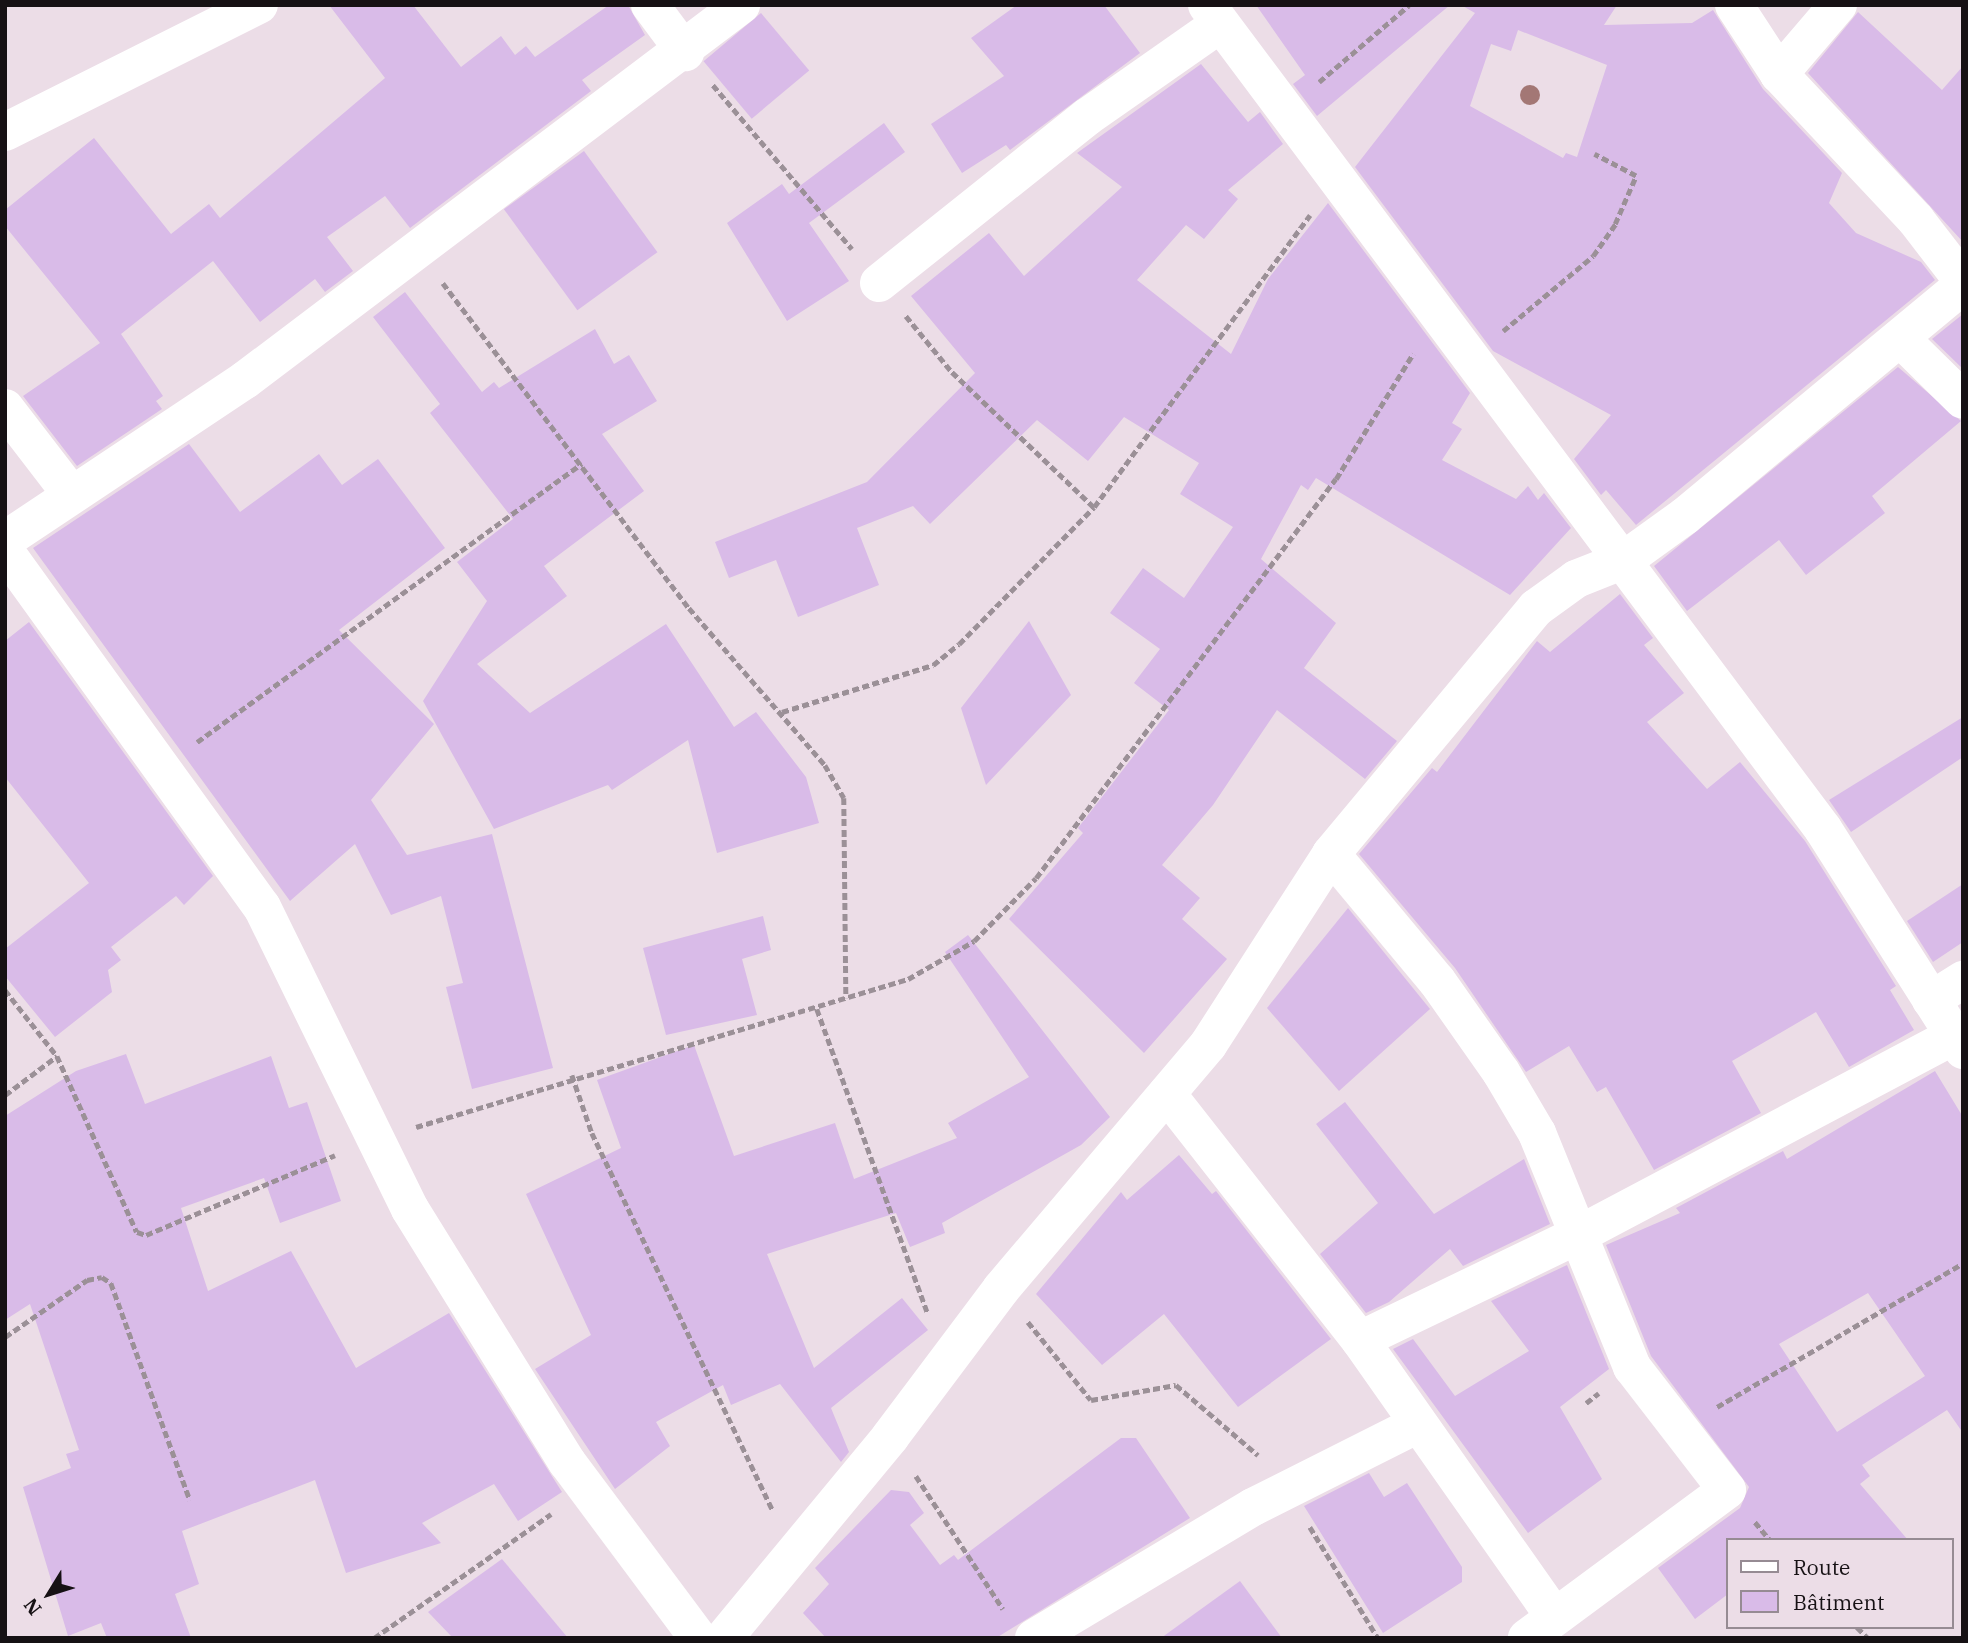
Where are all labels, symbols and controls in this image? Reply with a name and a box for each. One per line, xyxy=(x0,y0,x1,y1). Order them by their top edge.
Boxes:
legend xyxy=(1727,1538,1954,1629)
text: Route xyxy=(1793,1553,1850,1581)
north arrow xyxy=(14,1559,84,1629)
text: Bâtiment xyxy=(1793,1588,1884,1616)
text: N xyxy=(18,1594,47,1620)

